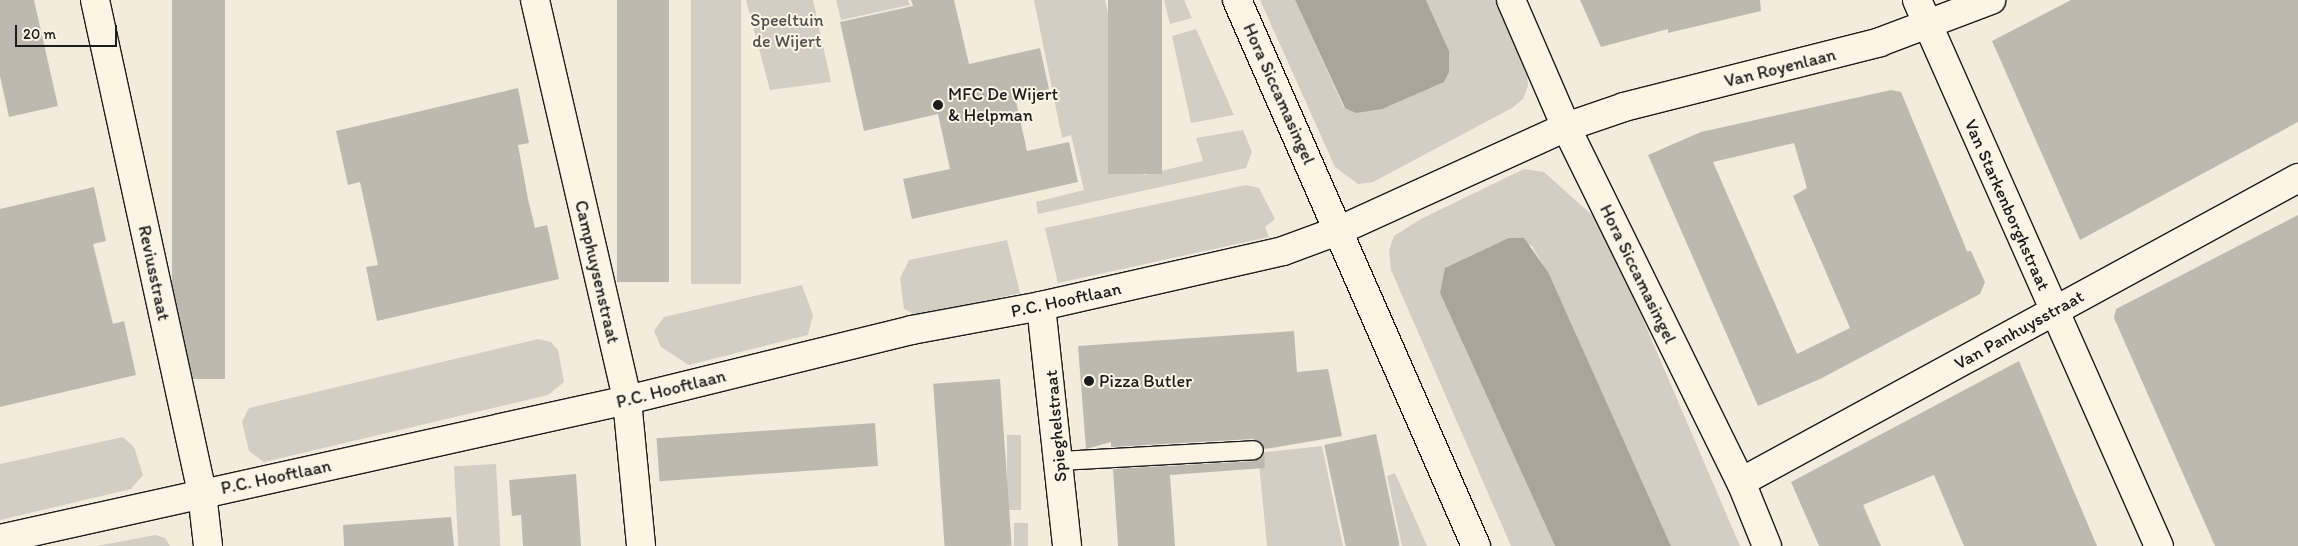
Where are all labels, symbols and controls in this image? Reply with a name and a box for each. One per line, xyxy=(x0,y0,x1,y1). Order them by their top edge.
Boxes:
park label: Speeltuin de Wijert xyxy=(750,10,824,52)
scale bar xyxy=(18,15,120,47)
street label: Hora Siccamasingel xyxy=(1238,20,1320,168)
text: 20 m xyxy=(23,25,56,43)
street label: Van Royenlaan xyxy=(1722,44,1838,92)
place label: MFC De Wijert & Helpman xyxy=(948,84,1058,126)
marker: MFC De Wijert & Helpman xyxy=(932,99,944,111)
street label: Van Starkenborghstraat xyxy=(1959,116,2055,294)
street label: Camphuysenstraat xyxy=(570,198,624,346)
street label: Hora Siccamasingel xyxy=(1595,201,1681,347)
street label: Reviusstraat xyxy=(133,223,175,323)
street label: P.C. Hooftlaan xyxy=(1009,278,1123,322)
street label: Van Panhuysstraat xyxy=(1950,285,2088,375)
street label: P.C. Hooftlaan xyxy=(614,365,728,413)
street label: Spieghelstraat xyxy=(1040,369,1072,483)
place label: Pizza Butler xyxy=(1099,370,1192,392)
marker: Pizza Butler xyxy=(1083,375,1095,387)
street label: P.C. Hooftlaan xyxy=(219,455,333,499)

